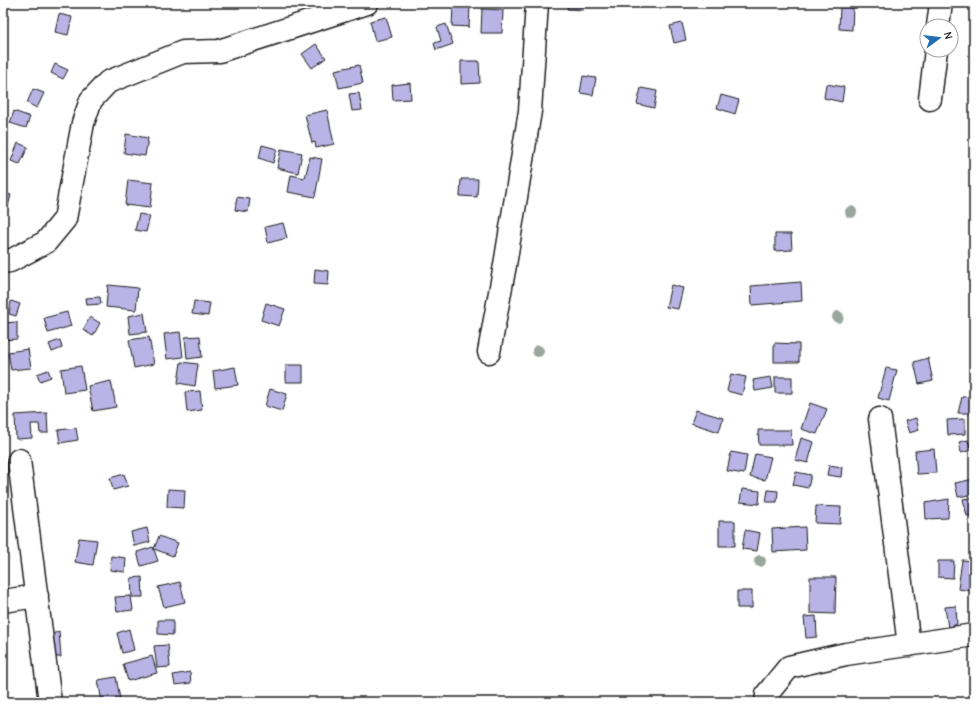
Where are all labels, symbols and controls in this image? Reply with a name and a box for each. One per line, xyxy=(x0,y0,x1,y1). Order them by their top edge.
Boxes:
north arrow xyxy=(919,18,959,58)
text: N xyxy=(941,30,955,41)

